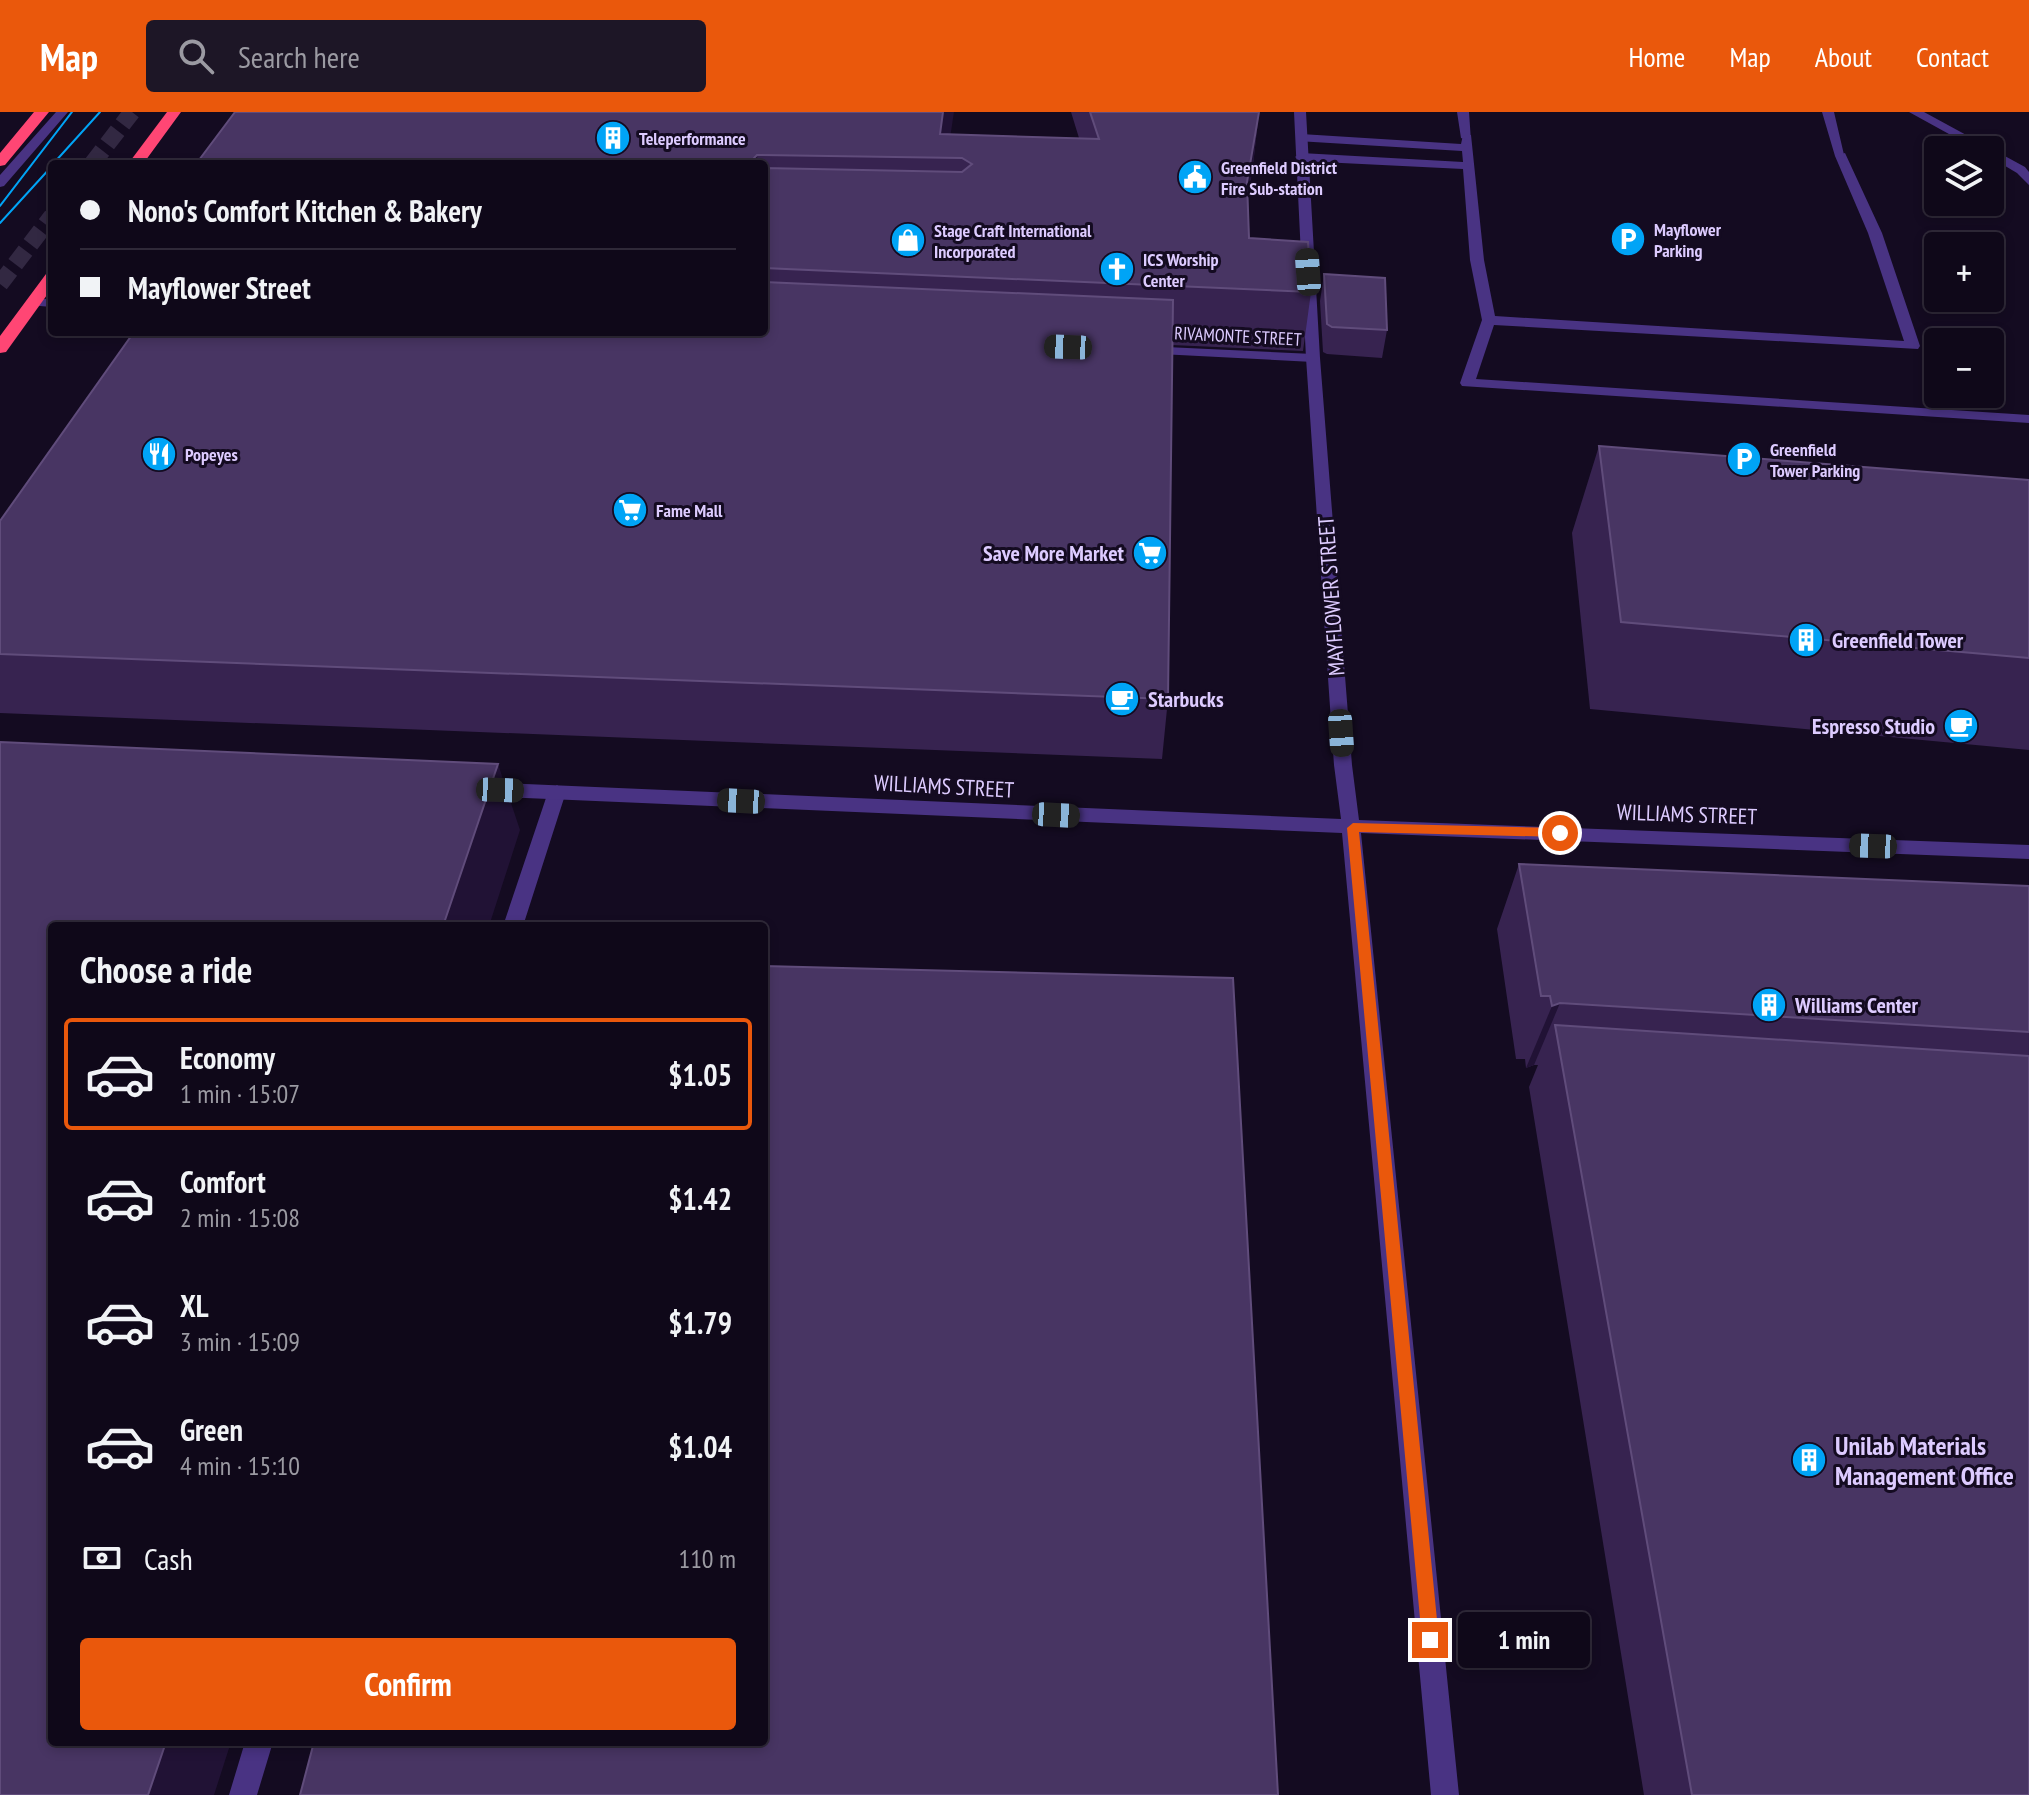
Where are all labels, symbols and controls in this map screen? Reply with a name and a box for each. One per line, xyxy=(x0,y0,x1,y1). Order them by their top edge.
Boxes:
search box xyxy=(146,20,706,92)
text: Map xyxy=(40,32,98,81)
icon: search xyxy=(174,34,218,78)
text: Search here xyxy=(238,37,360,76)
text: Home xyxy=(1629,38,1685,75)
text: Map xyxy=(1729,38,1771,75)
text: About xyxy=(1815,38,1872,75)
text: Contact xyxy=(1916,38,1989,75)
building icon: Teleperformance xyxy=(594,119,632,157)
place label: Teleperformance xyxy=(639,127,746,150)
map controls xyxy=(1924,136,2004,408)
button: layers xyxy=(1924,136,2004,216)
place label: Greenfield District Fire Sub-station xyxy=(1221,156,1338,200)
public building icon: Greenfield District Fire Sub-station xyxy=(1176,158,1214,196)
text: Nono's Comfort Kitchen & Bakery xyxy=(128,191,482,230)
place label: Mayflower Parking xyxy=(1654,218,1722,262)
place label: Stage Craft International Incorporated xyxy=(934,219,1092,263)
parking icon: Mayflower Parking xyxy=(1609,220,1647,258)
shop icon: Stage Craft International Incorporated xyxy=(889,221,927,259)
button: + xyxy=(1924,232,2004,312)
car xyxy=(1294,247,1322,297)
place label: ICS Worship Center xyxy=(1143,248,1219,292)
church icon: ICS Worship Center xyxy=(1098,250,1136,288)
text: Mayflower Street xyxy=(128,268,311,307)
street label: RIVAMONTE STREET xyxy=(1174,321,1302,351)
button: − xyxy=(1924,328,2004,408)
car xyxy=(1044,334,1092,360)
restaurant icon: Popeyes xyxy=(140,435,178,473)
place label: Greenfield Tower Parking xyxy=(1770,438,1860,482)
parking icon: Greenfield Tower Parking xyxy=(1725,440,1763,478)
place label: Popeyes xyxy=(185,443,238,466)
supermarket icon: Fame Mall xyxy=(611,491,649,529)
place label: Fame Mall xyxy=(656,499,723,522)
street label: MAYFLOWER STREET xyxy=(1311,515,1351,677)
supermarket icon: Save More Market xyxy=(1131,534,1169,572)
place label: Save More Market xyxy=(983,539,1125,567)
building icon: Greenfield Tower xyxy=(1787,621,1825,659)
place label: Greenfield Tower xyxy=(1832,626,1964,654)
cafe icon: Starbucks xyxy=(1103,680,1141,718)
place label: Starbucks xyxy=(1148,685,1224,713)
cafe icon: Espresso Studio xyxy=(1942,707,1980,745)
car xyxy=(1327,708,1355,758)
place label: Espresso Studio xyxy=(1812,712,1935,740)
street label: WILLIAMS STREET xyxy=(873,768,1015,804)
car xyxy=(476,777,524,803)
car xyxy=(716,788,766,814)
street label: WILLIAMS STREET xyxy=(1616,798,1758,830)
car xyxy=(1031,802,1081,828)
route start xyxy=(1542,815,1578,851)
car xyxy=(1849,833,1897,859)
text: Choose a ride xyxy=(80,946,252,993)
building icon: Williams Center xyxy=(1750,986,1788,1024)
place label: Williams Center xyxy=(1794,991,1919,1019)
icon: car xyxy=(84,1038,156,1110)
text: Economy xyxy=(180,1038,275,1077)
text: $1.05 xyxy=(668,1055,732,1094)
text: 1 min · 15:07 xyxy=(180,1077,300,1110)
icon: car xyxy=(84,1162,156,1234)
text: Comfort xyxy=(180,1162,266,1201)
text: $1.42 xyxy=(668,1179,732,1218)
text: 2 min · 15:08 xyxy=(180,1201,300,1234)
icon: car xyxy=(84,1286,156,1358)
text: XL xyxy=(180,1286,209,1325)
text: $1.79 xyxy=(668,1303,732,1342)
text: 3 min · 15:09 xyxy=(180,1325,300,1358)
icon: car xyxy=(84,1410,156,1482)
text: Green xyxy=(180,1410,243,1449)
text: $1.04 xyxy=(668,1427,732,1466)
place label: Unilab Materials Management Office xyxy=(1835,1429,2014,1492)
building icon: Unilab Materials Management Office xyxy=(1790,1441,1828,1479)
text: 4 min · 15:10 xyxy=(180,1449,300,1482)
icon: cash xyxy=(80,1536,124,1580)
text: Cash xyxy=(144,1539,193,1578)
text: 110 m xyxy=(678,1542,736,1575)
callout: 1 min xyxy=(1458,1612,1590,1668)
route end xyxy=(1412,1622,1448,1658)
text: 1 min xyxy=(1498,1623,1550,1656)
button: Confirm xyxy=(80,1638,736,1730)

